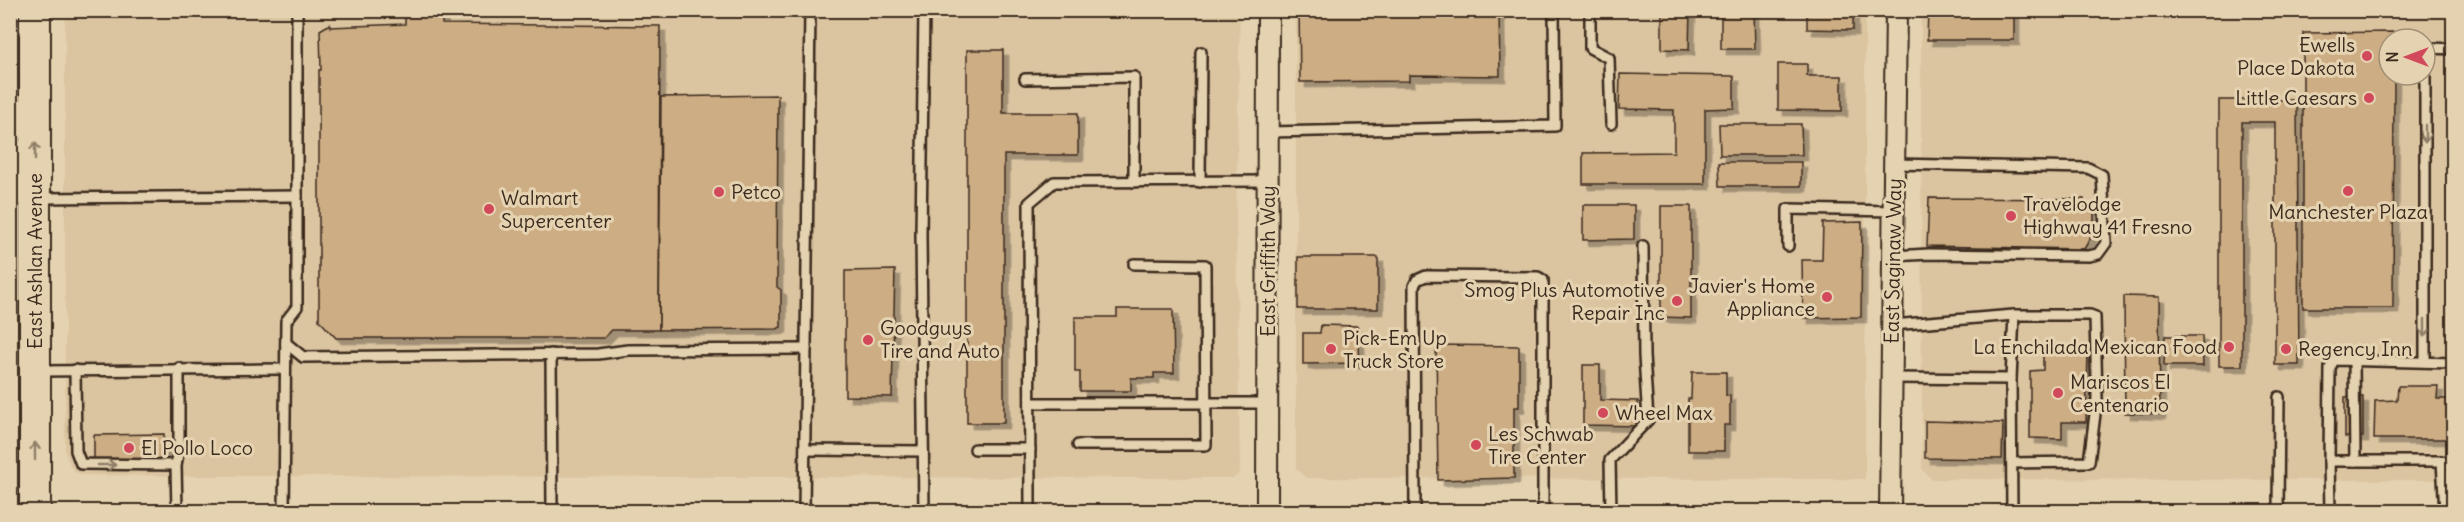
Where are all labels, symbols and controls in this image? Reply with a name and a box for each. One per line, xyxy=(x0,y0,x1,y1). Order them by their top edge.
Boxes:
north arrow xyxy=(2377,27,2437,87)
place label: Ewells Place Dakota xyxy=(2237,32,2355,80)
marker: Ewells Place Dakota xyxy=(2360,49,2374,63)
text: N xyxy=(2382,51,2402,63)
place label: Little Caesars xyxy=(2235,85,2357,110)
marker: Little Caesars xyxy=(2362,91,2376,105)
one-way arrow xyxy=(2419,123,2431,143)
one-way arrow xyxy=(29,142,41,162)
street label: East Ashlan Avenue xyxy=(22,173,47,349)
street label: East Saginaw Way xyxy=(1879,178,1906,344)
place label: Petco xyxy=(731,179,781,204)
marker: Manchester Plaza xyxy=(2341,184,2355,198)
place label: Walmart Supercenter xyxy=(501,185,611,233)
marker: Petco xyxy=(712,185,726,199)
street label: East Griffith Way xyxy=(1255,185,1280,337)
place label: Travelodge Highway 41 Fresno xyxy=(2023,191,2192,239)
place label: Manchester Plaza xyxy=(2268,199,2428,224)
marker: Walmart Supercenter xyxy=(482,202,496,216)
marker: Travelodge Highway 41 Fresno xyxy=(2004,209,2018,223)
place label: Javier's Home Appliance xyxy=(1689,273,1815,321)
place label: Smog Plus Automotive Repair Inc xyxy=(1464,277,1665,325)
marker: Javier's Home Appliance xyxy=(1820,290,1834,304)
marker: Smog Plus Automotive Repair Inc xyxy=(1670,294,1684,308)
place label: Goodguys Tire and Auto xyxy=(880,315,1000,363)
one-way arrow xyxy=(2419,318,2431,338)
place label: Pick-Em Up Truck Store xyxy=(1343,325,1447,373)
marker: Goodguys Tire and Auto xyxy=(861,333,875,347)
place label: La Enchilada Mexican Food xyxy=(1973,334,2217,359)
place label: Regency Inn xyxy=(2298,336,2413,361)
marker: La Enchilada Mexican Food xyxy=(2222,340,2236,354)
marker: Pick-Em Up Truck Store xyxy=(1324,342,1338,356)
marker: Regency Inn xyxy=(2279,342,2293,356)
place label: Mariscos El Centenario xyxy=(2070,369,2171,417)
marker: Mariscos El Centenario xyxy=(2051,386,2065,400)
place label: Wheel Max xyxy=(1615,400,1713,425)
marker: Wheel Max xyxy=(1596,406,1610,420)
place label: Les Schwab Tire Center xyxy=(1488,421,1594,469)
place label: El Pollo Loco xyxy=(141,435,253,460)
marker: Les Schwab Tire Center xyxy=(1469,438,1483,452)
marker: El Pollo Loco xyxy=(122,441,136,455)
one-way arrow xyxy=(29,442,41,462)
one-way arrow xyxy=(97,459,117,471)

